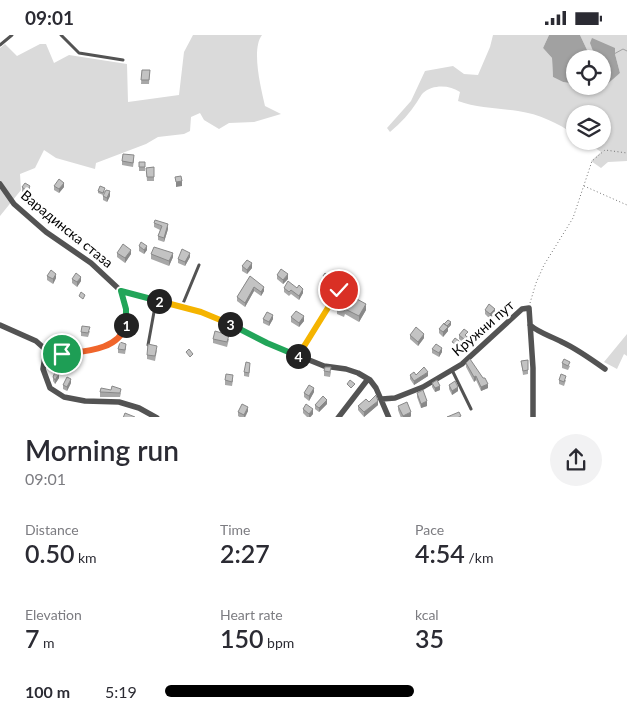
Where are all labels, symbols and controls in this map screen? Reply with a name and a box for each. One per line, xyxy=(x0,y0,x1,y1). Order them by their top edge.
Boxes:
text: 09:01 xyxy=(25,6,74,29)
map controls xyxy=(566,50,611,150)
button: locate xyxy=(566,50,611,95)
button: layers xyxy=(566,105,611,150)
street label: Варадинска стаза xyxy=(18,186,117,271)
pin xyxy=(318,269,360,311)
icon: check xyxy=(325,276,353,304)
pin: 2 xyxy=(146,289,172,313)
text: 2 xyxy=(155,293,164,310)
street label: Кружни пут xyxy=(448,296,517,359)
pin: 3 xyxy=(218,311,242,337)
pin: 1 xyxy=(114,313,138,337)
text: 3 xyxy=(226,316,235,333)
text: 1 xyxy=(122,317,131,334)
pin xyxy=(41,333,83,375)
icon: arrive xyxy=(48,340,76,368)
pin: 4 xyxy=(286,343,310,369)
text: 4 xyxy=(294,348,303,365)
text: Morning run xyxy=(25,433,179,467)
button: share xyxy=(550,434,602,486)
text: 09:01 xyxy=(25,469,66,488)
text: Distance xyxy=(25,521,79,538)
text: Time xyxy=(220,521,251,538)
text: Pace xyxy=(415,521,444,538)
text: 0.50 xyxy=(25,538,74,568)
text: 2:27 xyxy=(220,538,270,568)
text: 4:54 xyxy=(415,538,465,568)
text: km xyxy=(74,549,97,566)
text: /km xyxy=(465,549,493,566)
text: Elevation xyxy=(25,606,82,623)
text: Heart rate xyxy=(220,606,283,623)
text: kcal xyxy=(415,606,439,623)
text: 7 xyxy=(25,623,40,653)
text: 150 xyxy=(220,623,264,653)
text: 35 xyxy=(415,623,444,653)
text: m xyxy=(40,634,55,651)
text: bpm xyxy=(264,634,294,651)
text: 100 m xyxy=(25,682,70,701)
text: 5:19 xyxy=(105,682,137,701)

